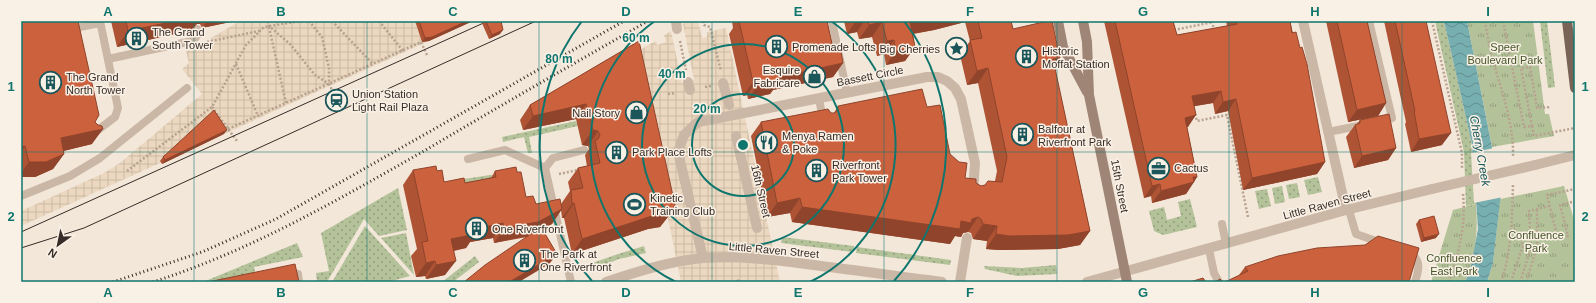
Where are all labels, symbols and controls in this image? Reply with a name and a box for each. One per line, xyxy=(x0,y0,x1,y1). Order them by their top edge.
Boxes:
text: A xyxy=(103,4,113,19)
text: B xyxy=(276,4,286,19)
text: C xyxy=(448,4,458,19)
text: D xyxy=(621,4,631,19)
text: E xyxy=(794,4,803,19)
text: F xyxy=(966,4,974,19)
text: G xyxy=(1138,4,1148,19)
text: H xyxy=(1310,4,1320,19)
text: I xyxy=(1486,4,1490,19)
building icon: The Grand South Tower xyxy=(123,25,149,51)
place label: The Grand South Tower xyxy=(152,26,213,51)
text: 60 m xyxy=(622,31,650,45)
building icon: Promenade Lofts xyxy=(763,34,789,60)
place icon: Big Cherries xyxy=(943,36,969,62)
place label: Promenade Lofts xyxy=(792,41,876,53)
park label: Speer Boulevard Park xyxy=(1467,41,1543,66)
place label: Big Cherries xyxy=(879,43,940,55)
building icon: Historic Moffat Station xyxy=(1014,44,1040,70)
place label: Historic Moffat Station xyxy=(1042,45,1110,70)
text: 80 m xyxy=(545,52,573,66)
shop icon: Esquire Fabricare xyxy=(802,63,828,89)
place label: Esquire Fabricare xyxy=(754,64,800,89)
street label: Bassett Circle xyxy=(836,64,904,88)
text: 40 m xyxy=(658,67,686,81)
building icon: The Grand North Tower xyxy=(37,70,63,96)
place label: The Grand North Tower xyxy=(66,71,125,96)
text: 1 xyxy=(7,79,15,94)
text: 1 xyxy=(1581,79,1589,94)
station icon: Union Station Light Rail Plaza xyxy=(324,87,350,113)
place label: Union Station Light Rail Plaza xyxy=(352,88,429,113)
shop icon: Nail Story xyxy=(623,100,649,126)
text: 20 m xyxy=(693,102,721,116)
place label: Nail Story xyxy=(572,107,620,119)
water label: Cherry Creek xyxy=(1467,115,1493,188)
building icon: Balfour at Riverfront Park xyxy=(1009,122,1035,148)
place label: Balfour at Riverfront Park xyxy=(1038,123,1112,148)
restaurant icon: Menya Ramen & Poke xyxy=(754,129,780,155)
place label: Menya Ramen & Poke xyxy=(782,130,854,155)
centre of rings xyxy=(736,138,750,152)
building icon: Park Place Lofts xyxy=(604,139,630,165)
place label: Park Place Lofts xyxy=(632,146,713,158)
office icon: Cactus xyxy=(1145,155,1171,181)
building icon: Riverfront Park Tower xyxy=(804,158,830,184)
street label: 15th Street xyxy=(1109,158,1131,214)
place label: Riverfront Park Tower xyxy=(832,159,887,184)
place label: Cactus xyxy=(1174,162,1209,174)
street label: 16th Street xyxy=(749,163,773,219)
street label: Little Raven Street xyxy=(1282,186,1372,222)
sports icon: Kinetic Training Club xyxy=(622,191,648,217)
place label: Kinetic Training Club xyxy=(650,192,715,217)
text: 2 xyxy=(7,209,15,224)
text: 2 xyxy=(1581,209,1589,224)
building icon: One Riverfront xyxy=(464,216,490,242)
place label: One Riverfront xyxy=(492,223,564,235)
north arrow xyxy=(38,225,78,265)
park label: Confluence Park xyxy=(1508,229,1564,254)
street label: Little Raven Street xyxy=(728,240,820,260)
text: N xyxy=(46,246,59,261)
building icon: The Park at One Riverfront xyxy=(511,247,537,273)
place label: The Park at One Riverfront xyxy=(540,248,612,273)
park label: Confluence East Park xyxy=(1426,252,1482,277)
text: A xyxy=(103,285,113,300)
text: B xyxy=(276,285,286,300)
text: C xyxy=(448,285,458,300)
text: D xyxy=(621,285,631,300)
text: E xyxy=(794,285,803,300)
text: F xyxy=(966,285,974,300)
text: G xyxy=(1138,285,1148,300)
text: H xyxy=(1310,285,1320,300)
text: I xyxy=(1486,285,1490,300)

